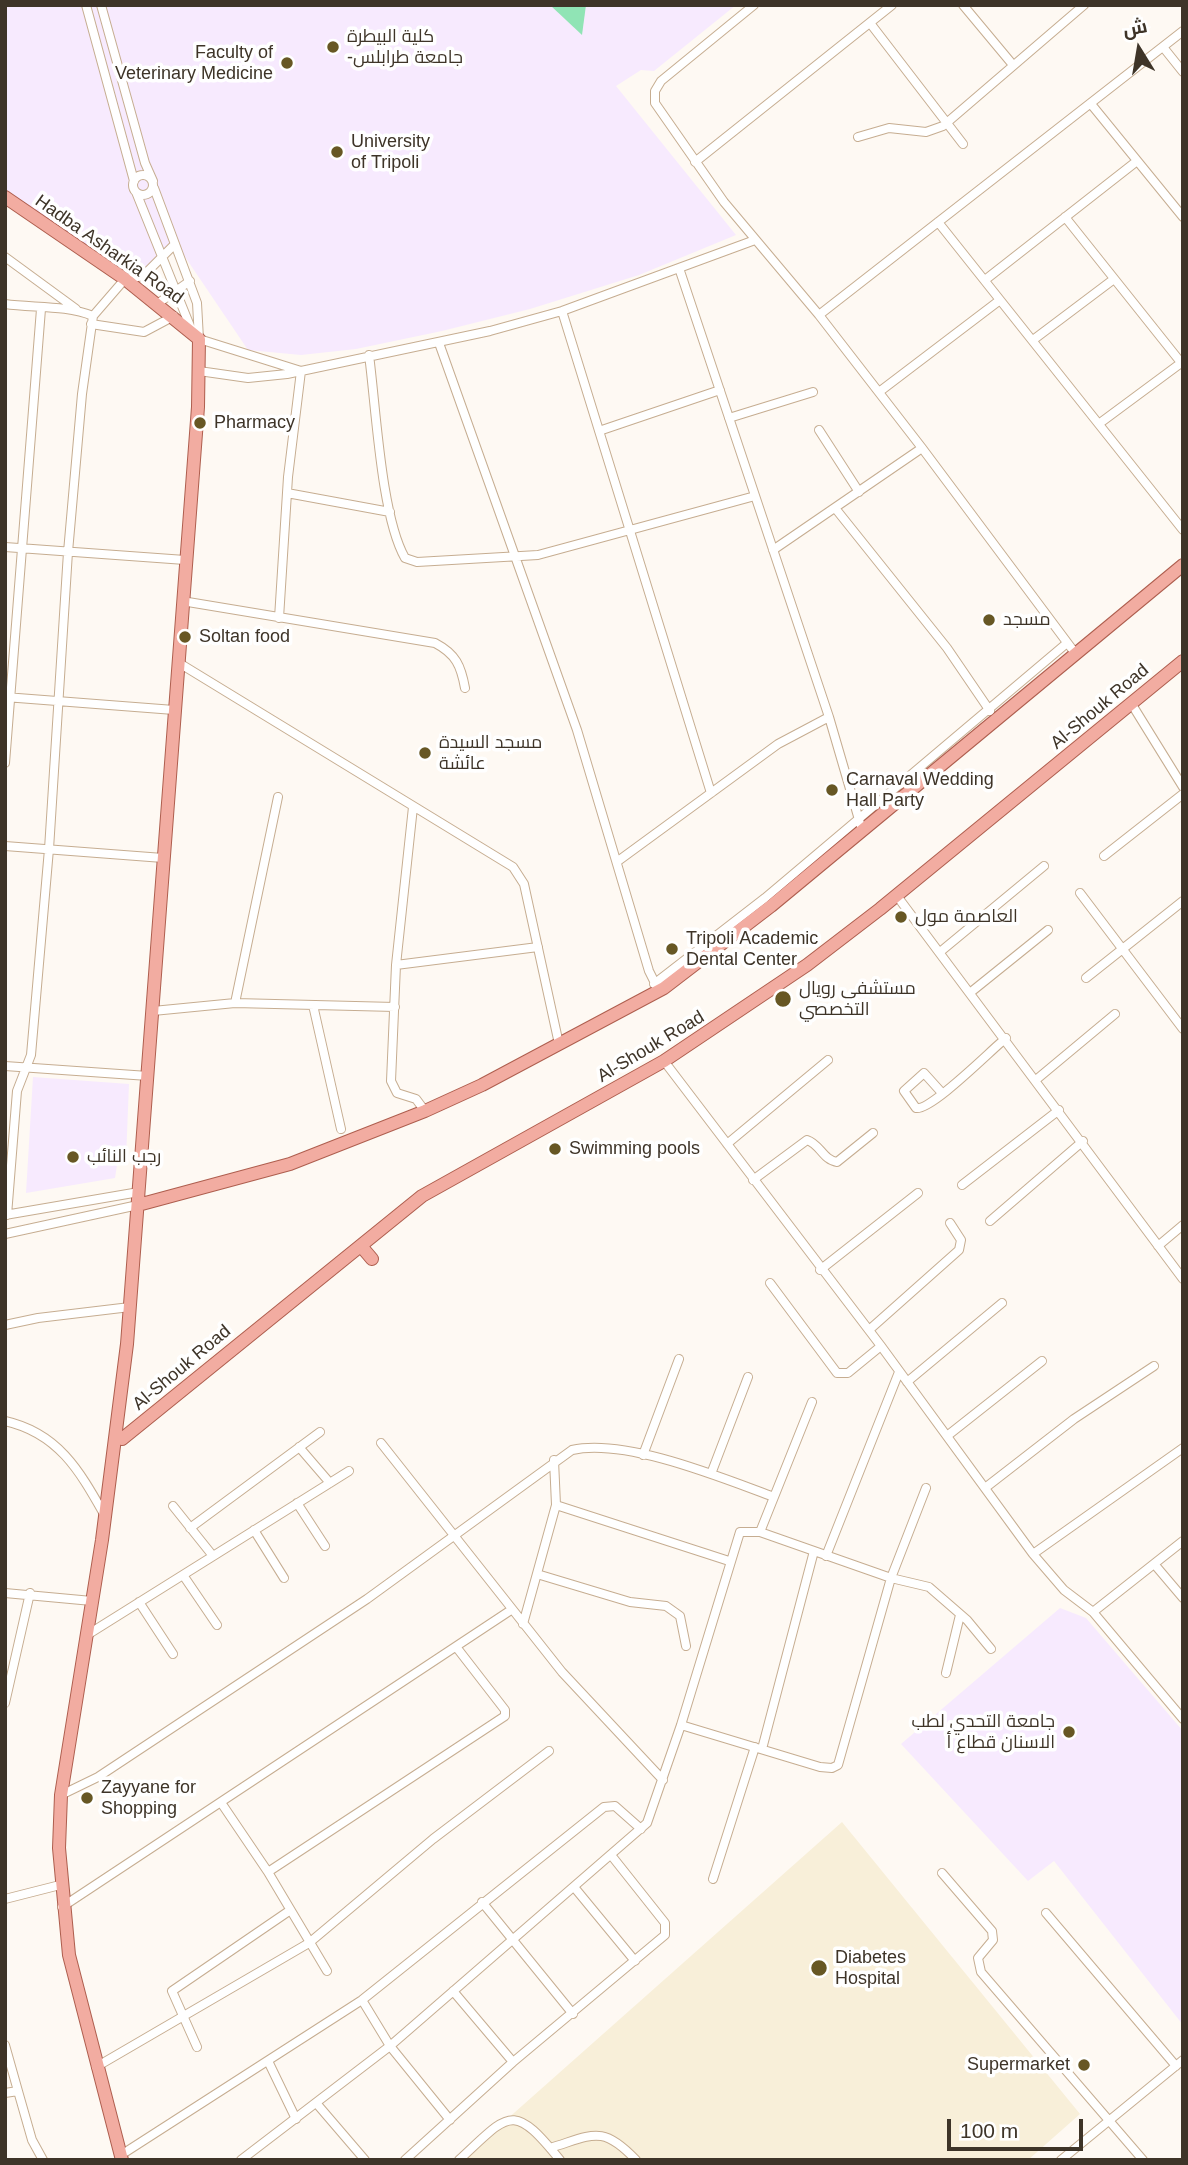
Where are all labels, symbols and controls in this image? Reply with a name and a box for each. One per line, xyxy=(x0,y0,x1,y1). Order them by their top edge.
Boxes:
north arrow xyxy=(1104,14,1174,84)
text: ش xyxy=(1121,15,1149,41)
place label: كلية البيطرة -جامعة طرابلس xyxy=(347,26,463,68)
marker: كلية البيطرة -جامعة طرابلس xyxy=(325,39,341,55)
place label: Faculty of Veterinary Medicine xyxy=(115,42,273,84)
marker: Faculty of Veterinary Medicine xyxy=(279,55,295,71)
place label: University of Tripoli xyxy=(351,131,430,174)
marker: University of Tripoli xyxy=(329,144,345,160)
street label: Hadba Asharkia Road xyxy=(31,191,187,309)
place label: Pharmacy xyxy=(214,412,295,434)
marker: Pharmacy xyxy=(192,415,208,431)
place label: مسجد xyxy=(1003,609,1051,631)
marker: مسجد xyxy=(981,612,997,628)
place label: Soltan food xyxy=(199,626,290,648)
marker: Soltan food xyxy=(177,629,193,645)
street label: Al-Shouk Road xyxy=(1047,660,1153,754)
place label: مسجد السيدة عائشة xyxy=(439,732,542,774)
marker: مسجد السيدة عائشة xyxy=(417,745,433,761)
place label: Carnaval Wedding Hall Party xyxy=(846,769,994,812)
marker: Carnaval Wedding Hall Party xyxy=(824,782,840,798)
place label: العاصمة مول xyxy=(915,906,1018,928)
marker: العاصمة مول xyxy=(893,909,909,925)
place label: Tripoli Academic Dental Center xyxy=(686,928,818,970)
marker: Tripoli Academic Dental Center xyxy=(664,941,680,957)
place label: مستشفى رويال التخصصي xyxy=(799,978,916,1020)
marker: مستشفى رويال التخصصي xyxy=(773,989,793,1009)
street label: Al-Shouk Road xyxy=(594,1007,708,1087)
place label: Swimming pools xyxy=(569,1138,700,1160)
marker: Swimming pools xyxy=(547,1141,563,1157)
place label: رجب النائب xyxy=(87,1146,161,1168)
marker: رجب النائب xyxy=(65,1149,81,1165)
street label: Al-Shouk Road xyxy=(129,1321,235,1415)
place label: جامعة التحدي لطب الاسنان قطاع أ xyxy=(911,1711,1055,1754)
marker: جامعة التحدي لطب الاسنان قطاع أ xyxy=(1061,1724,1077,1740)
place label: Zayyane for Shopping xyxy=(101,1777,196,1820)
marker: Zayyane for Shopping xyxy=(79,1790,95,1806)
place label: Diabetes Hospital xyxy=(835,1947,906,1990)
marker: Diabetes Hospital xyxy=(809,1958,829,1978)
place label: Supermarket xyxy=(967,2054,1070,2076)
marker: Supermarket xyxy=(1076,2057,1092,2073)
scale bar xyxy=(950,2106,1086,2150)
text: 100 m xyxy=(960,2119,1018,2142)

